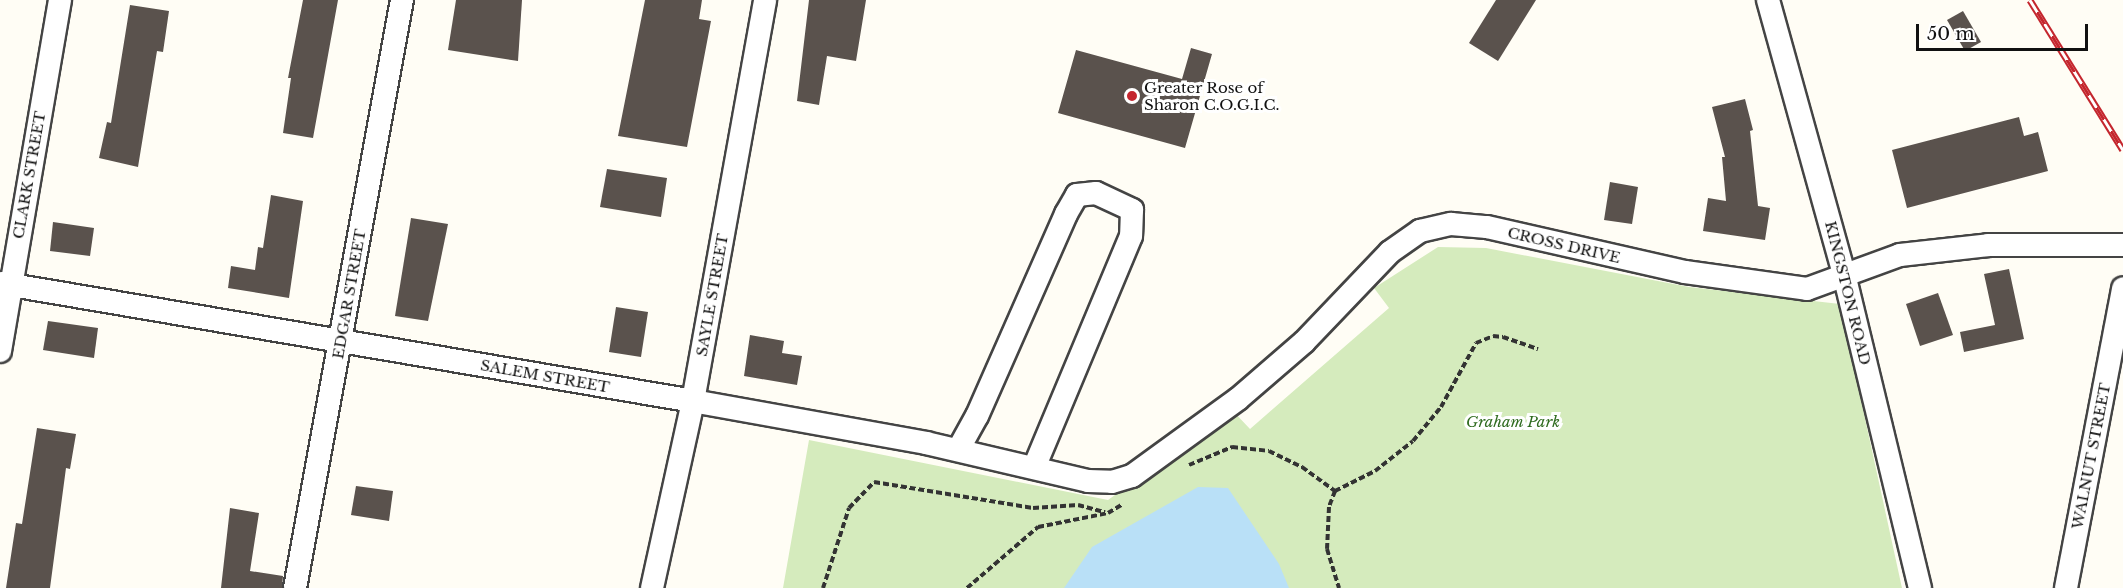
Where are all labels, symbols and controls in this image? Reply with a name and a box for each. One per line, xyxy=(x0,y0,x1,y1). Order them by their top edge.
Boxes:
scale bar xyxy=(1919,12,2092,50)
text: 50 m xyxy=(1927,23,1975,45)
place label: Greater Rose of Sharon C.O.G.I.C. xyxy=(1144,78,1279,113)
marker: Greater Rose of Sharon C.O.G.I.C. xyxy=(1125,89,1139,103)
street label: CLARK STREET xyxy=(9,110,49,240)
street label: KINGSTON ROAD xyxy=(1821,219,1875,367)
street label: CROSS DRIVE xyxy=(1506,223,1622,267)
street label: EDGAR STREET xyxy=(329,227,369,361)
street label: SAYLE STREET xyxy=(692,232,732,358)
street label: SALEM STREET xyxy=(479,356,611,396)
street label: WALNUT STREET xyxy=(2068,381,2114,531)
park label: Graham Park xyxy=(1466,413,1560,431)

